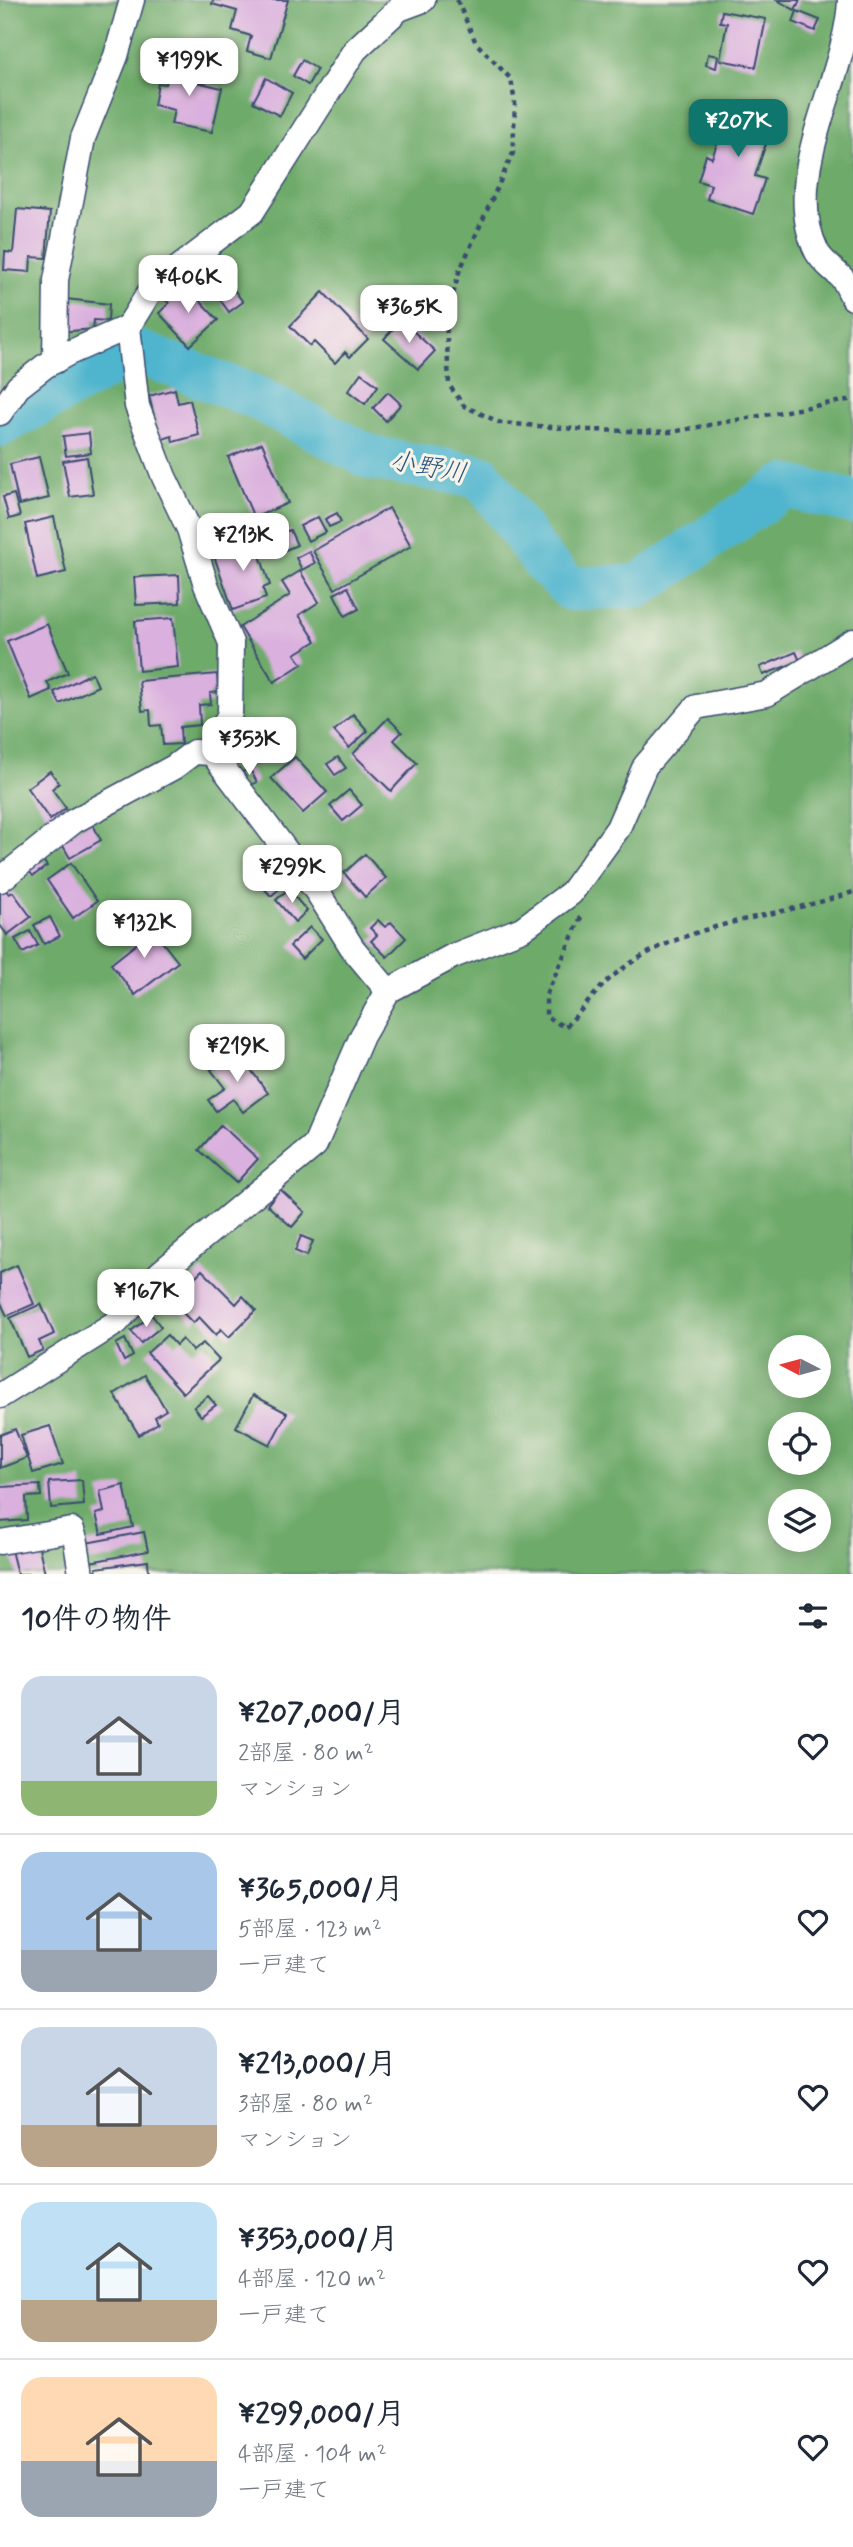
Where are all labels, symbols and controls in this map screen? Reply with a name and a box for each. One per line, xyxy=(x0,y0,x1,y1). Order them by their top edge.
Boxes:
pin: ¥199K xyxy=(140,38,238,98)
text: ¥199K xyxy=(156,46,222,76)
pin: ¥207K xyxy=(689,100,787,159)
text: ¥207K xyxy=(705,107,771,137)
pin: ¥406K xyxy=(139,256,237,315)
text: ¥406K xyxy=(155,263,221,293)
pin: ¥365K xyxy=(360,286,458,345)
text: ¥365K xyxy=(376,293,442,323)
water label: 小野川 xyxy=(387,444,469,492)
pin: ¥213K xyxy=(194,514,292,573)
text: ¥213K xyxy=(213,521,273,551)
pin: ¥353K xyxy=(200,718,298,777)
text: ¥353K xyxy=(218,725,280,755)
pin: ¥299K xyxy=(243,846,341,905)
text: ¥299K xyxy=(259,853,325,883)
pin: ¥132K xyxy=(95,900,193,960)
text: ¥132K xyxy=(112,908,176,938)
pin: ¥219K xyxy=(188,1024,286,1084)
text: ¥219K xyxy=(206,1032,268,1062)
pin: ¥167K xyxy=(97,1270,195,1329)
text: ¥167K xyxy=(113,1277,179,1307)
north arrow xyxy=(768,1335,831,1398)
map controls xyxy=(768,1335,831,1552)
button: locate xyxy=(768,1412,831,1475)
button: layers xyxy=(768,1489,831,1552)
icon: filters xyxy=(794,1597,832,1635)
text: 10件の物件 xyxy=(21,1600,172,1639)
text: ¥207,000/月 xyxy=(238,1694,405,1733)
icon: home xyxy=(77,1704,161,1788)
icon: heart xyxy=(794,1727,832,1765)
text: 2部屋 · 80 m² xyxy=(238,1739,374,1769)
text: マンション xyxy=(238,1775,352,1805)
text: ¥365,000/月 xyxy=(238,1870,404,1909)
icon: home xyxy=(77,1880,161,1964)
icon: heart xyxy=(794,1903,832,1941)
text: 5部屋 · 123 m² xyxy=(238,1915,382,1945)
text: 一戸建て xyxy=(238,1951,330,1981)
text: ¥213,000/月 xyxy=(238,2045,397,2084)
icon: home xyxy=(77,2055,161,2139)
icon: heart xyxy=(794,2078,832,2116)
text: 3部屋 · 80 m² xyxy=(238,2090,373,2120)
text: マンション xyxy=(238,2126,352,2156)
text: ¥353,000/月 xyxy=(238,2220,399,2259)
icon: home xyxy=(77,2230,161,2314)
icon: heart xyxy=(794,2253,832,2291)
text: 4部屋 · 120 m² xyxy=(238,2265,386,2295)
text: 一戸建て xyxy=(238,2301,330,2331)
text: ¥299,000/月 xyxy=(238,2395,405,2434)
icon: home xyxy=(77,2405,161,2489)
icon: heart xyxy=(794,2428,832,2466)
text: 4部屋 · 104 m² xyxy=(238,2440,387,2470)
text: 一戸建て xyxy=(238,2476,330,2506)

